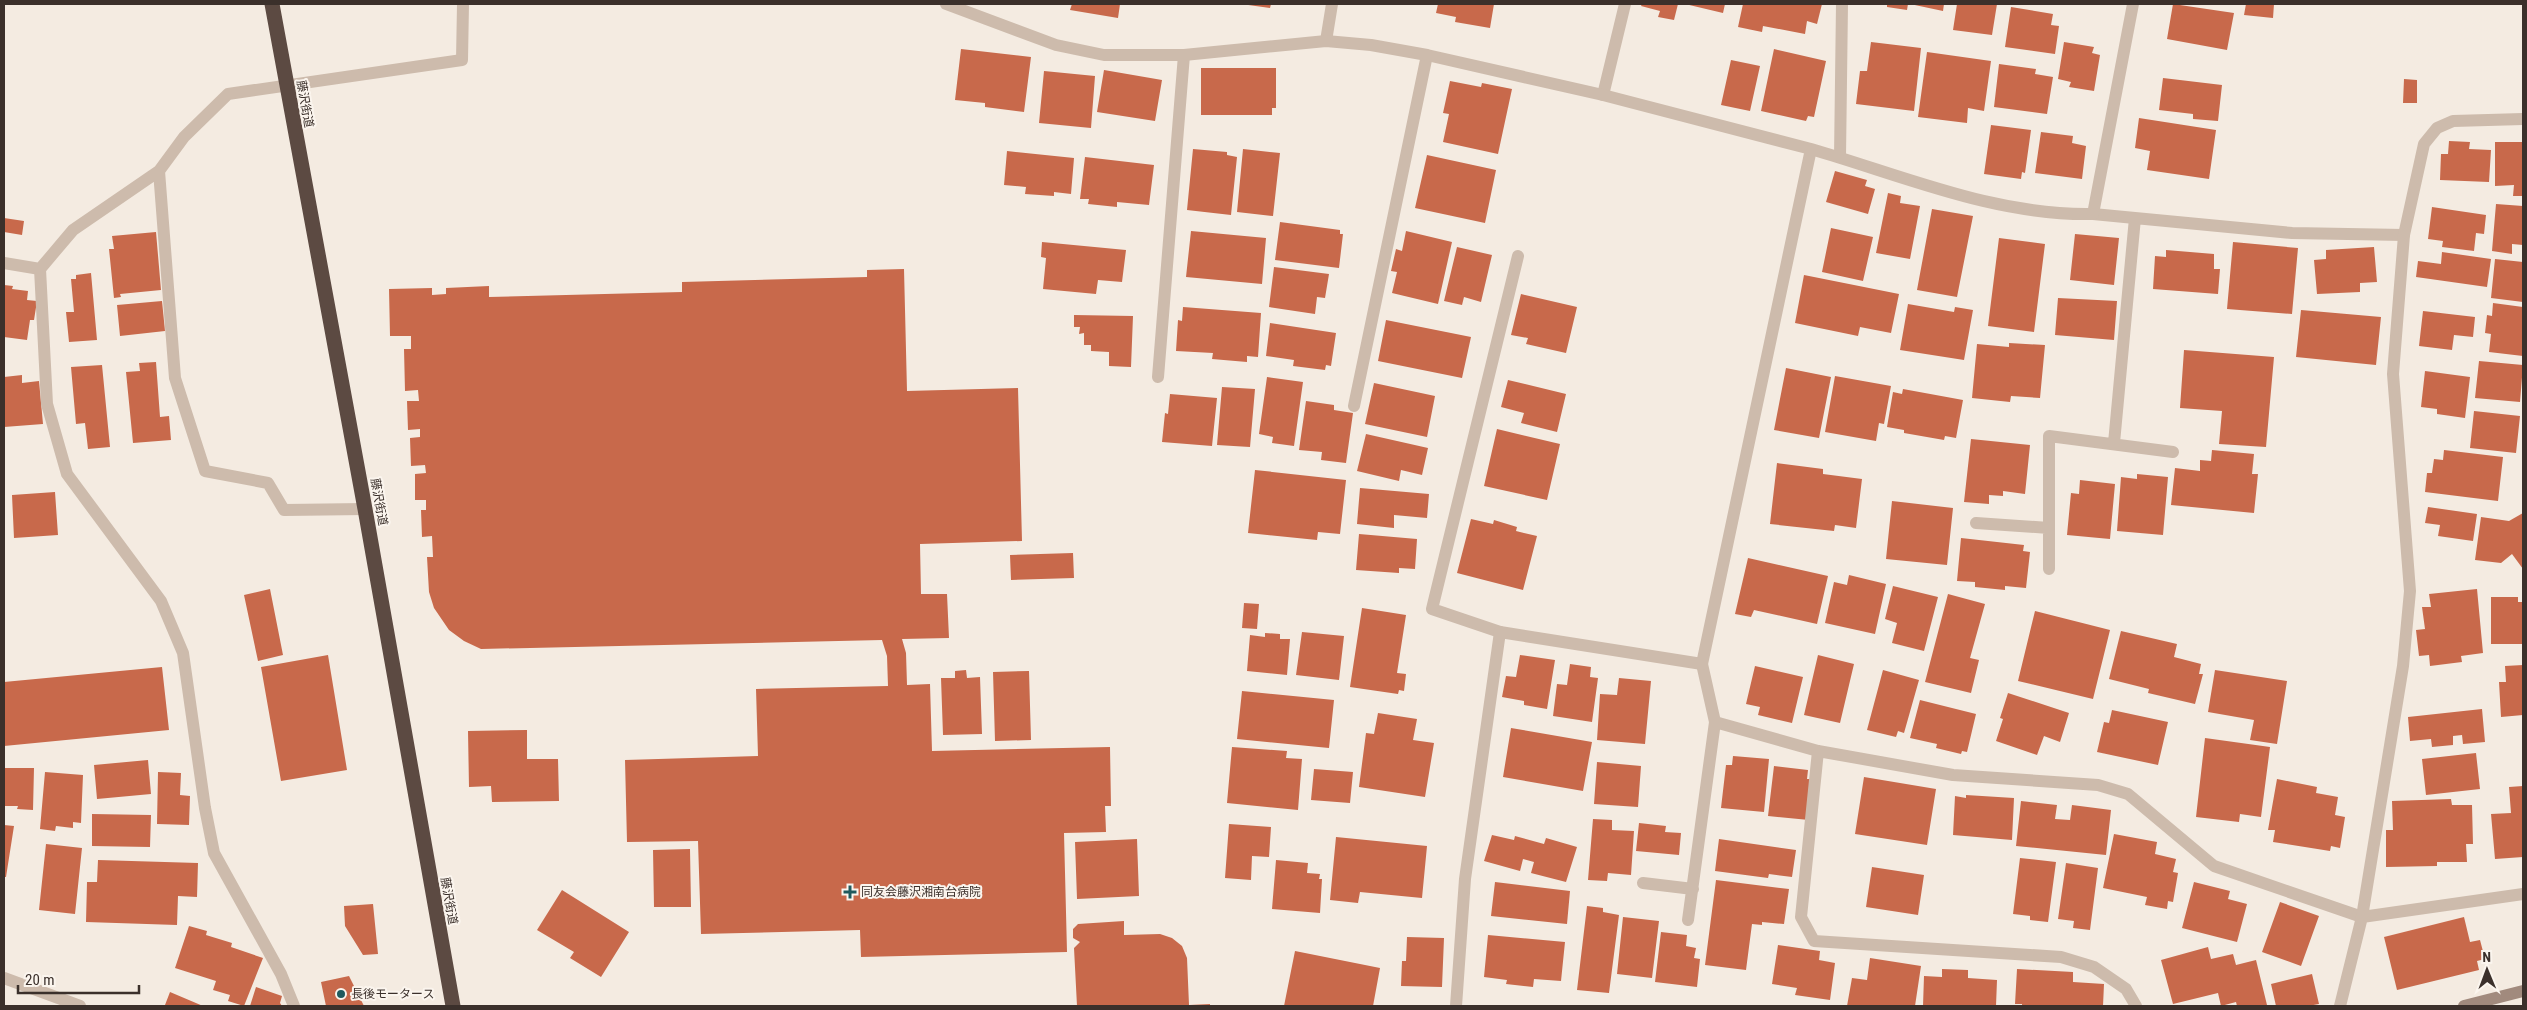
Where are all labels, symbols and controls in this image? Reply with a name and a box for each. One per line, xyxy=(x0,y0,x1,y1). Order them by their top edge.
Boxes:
street label: 藤沢街道 xyxy=(294,79,316,129)
street label: 藤沢街道 xyxy=(368,477,390,527)
street label: 藤沢街道 xyxy=(438,876,460,926)
marker: 同友会藤沢湘南台病院 xyxy=(843,885,857,899)
place label: 同友会藤沢湘南台病院 xyxy=(861,885,981,899)
north arrow xyxy=(2462,945,2512,995)
text: N xyxy=(2482,949,2491,965)
scale bar xyxy=(18,962,139,994)
text: 20 m xyxy=(25,971,55,989)
place label: 長後モータース xyxy=(351,987,434,1001)
marker: 長後モータース xyxy=(335,988,347,1000)

